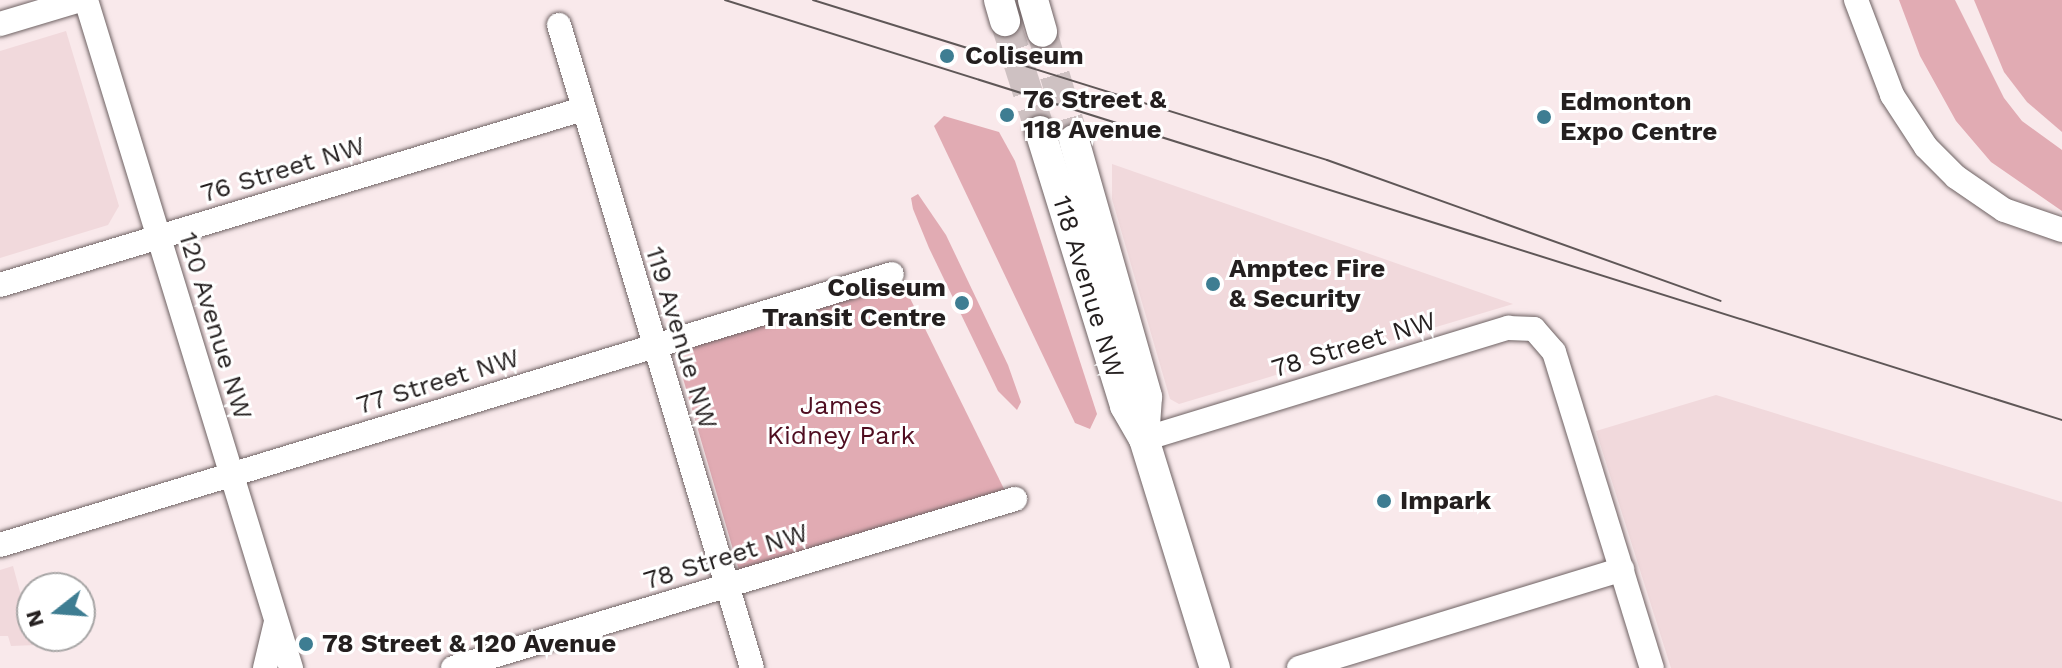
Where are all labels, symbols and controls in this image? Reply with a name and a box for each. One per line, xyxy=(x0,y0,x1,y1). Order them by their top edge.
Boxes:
place label: Coliseum xyxy=(965,40,1084,72)
marker: Coliseum xyxy=(936,45,958,67)
place label: 76 Street & 118 Avenue xyxy=(1023,84,1166,146)
place label: Edmonton Expo Centre xyxy=(1560,86,1717,148)
marker: 76 Street & 118 Avenue xyxy=(998,106,1016,124)
marker: Edmonton Expo Centre xyxy=(1535,108,1553,126)
street label: 76 Street NW xyxy=(197,130,369,210)
street label: 118 Avenue NW xyxy=(1045,192,1131,382)
street label: 120 Avenue NW xyxy=(172,228,258,424)
street label: 119 Avenue NW xyxy=(638,243,724,433)
place label: Amptec Fire & Security xyxy=(1229,253,1385,314)
place label: Coliseum Transit Centre xyxy=(762,272,946,334)
marker: Amptec Fire & Security xyxy=(1204,275,1222,293)
marker: Coliseum Transit Centre xyxy=(953,294,971,312)
street label: 78 Street NW xyxy=(1268,305,1440,385)
street label: 77 Street NW xyxy=(353,342,523,422)
park label: James Kidney Park xyxy=(767,390,915,452)
place label: Impark xyxy=(1400,485,1491,517)
marker: Impark xyxy=(1375,492,1393,510)
street label: 78 Street NW xyxy=(640,517,812,597)
north arrow xyxy=(16,572,96,652)
text: N xyxy=(20,607,49,630)
place label: 78 Street & 120 Avenue xyxy=(322,628,617,660)
marker: 78 Street & 120 Avenue xyxy=(297,635,315,653)

